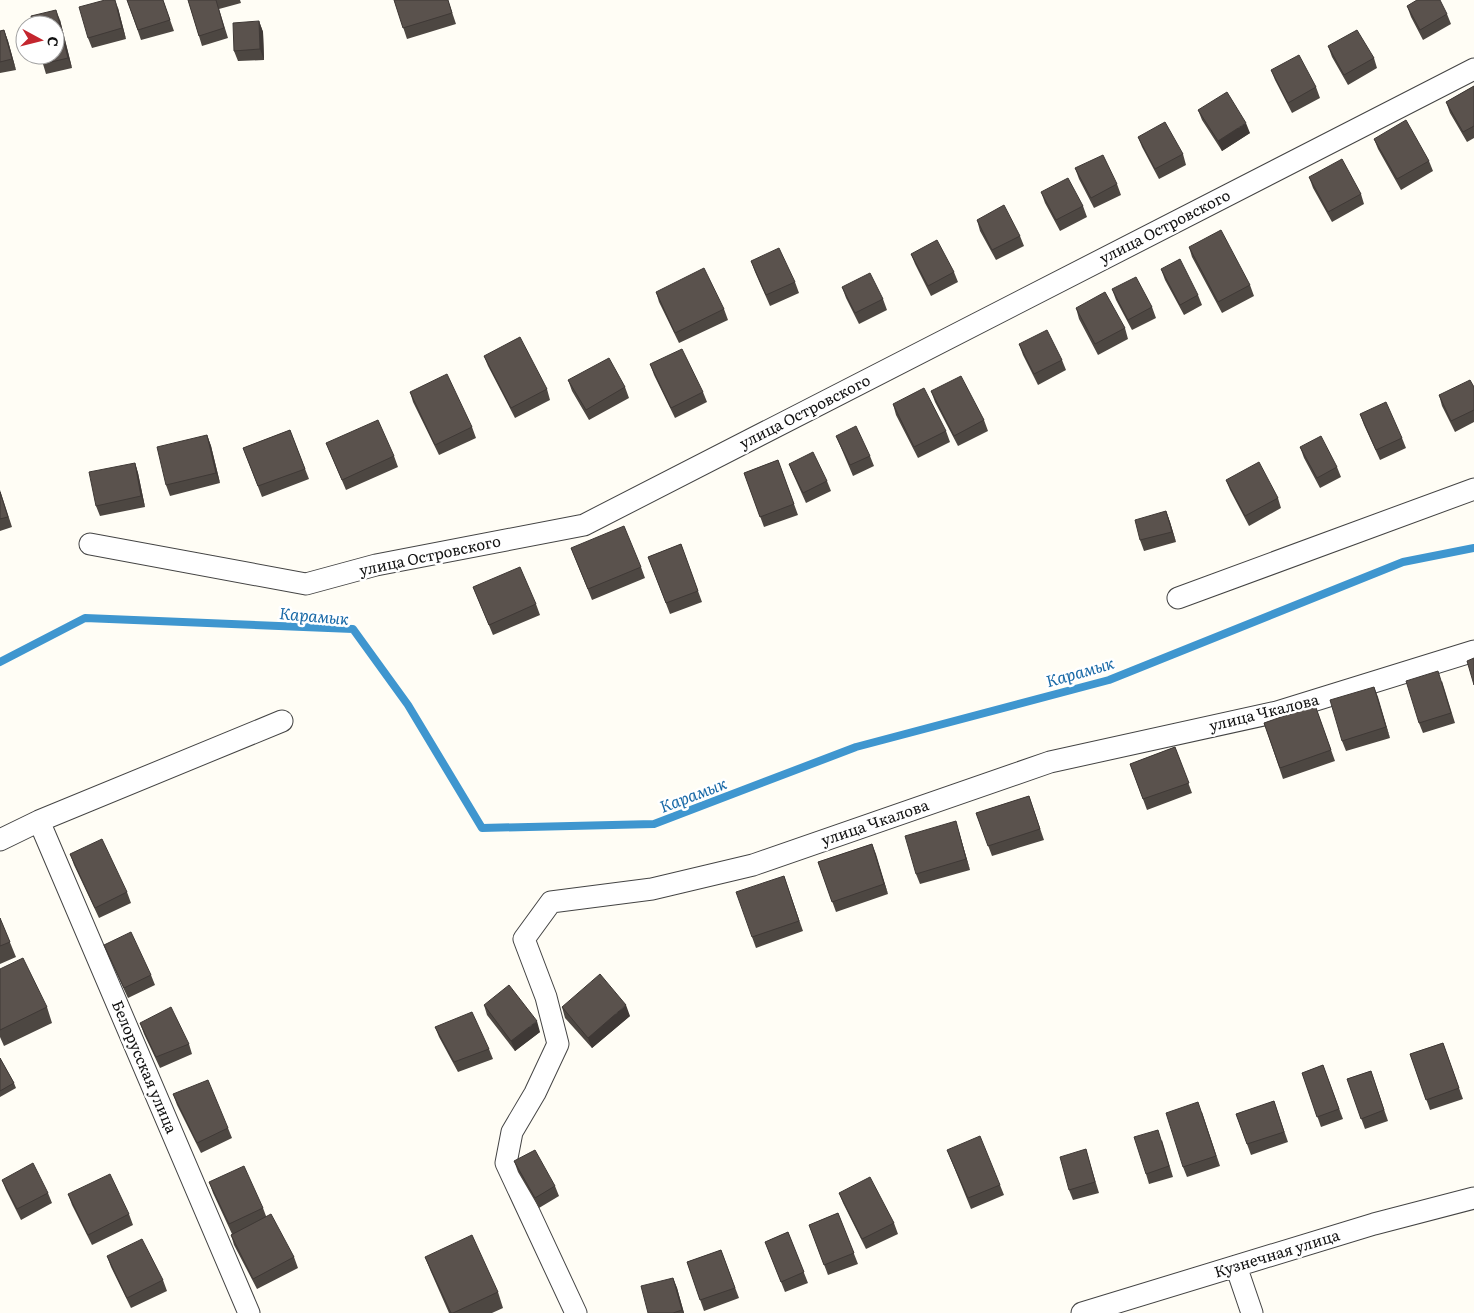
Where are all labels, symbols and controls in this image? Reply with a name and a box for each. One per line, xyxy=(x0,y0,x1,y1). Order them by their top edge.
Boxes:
north arrow xyxy=(15,15,65,65)
text: С xyxy=(43,36,64,48)
street label: улица Островского xyxy=(1095,183,1234,269)
street label: улица Островского xyxy=(735,368,874,454)
street label: улица Островского xyxy=(357,528,503,581)
water label: Карамык xyxy=(278,600,350,630)
water label: Карамык xyxy=(1043,650,1117,692)
street label: улица Чкалова xyxy=(1206,687,1322,736)
water label: Карамык xyxy=(656,770,730,818)
street label: улица Чкалова xyxy=(818,792,932,851)
street label: Белорусская улица xyxy=(107,996,184,1138)
street label: Кузнечная улица xyxy=(1211,1222,1343,1283)

